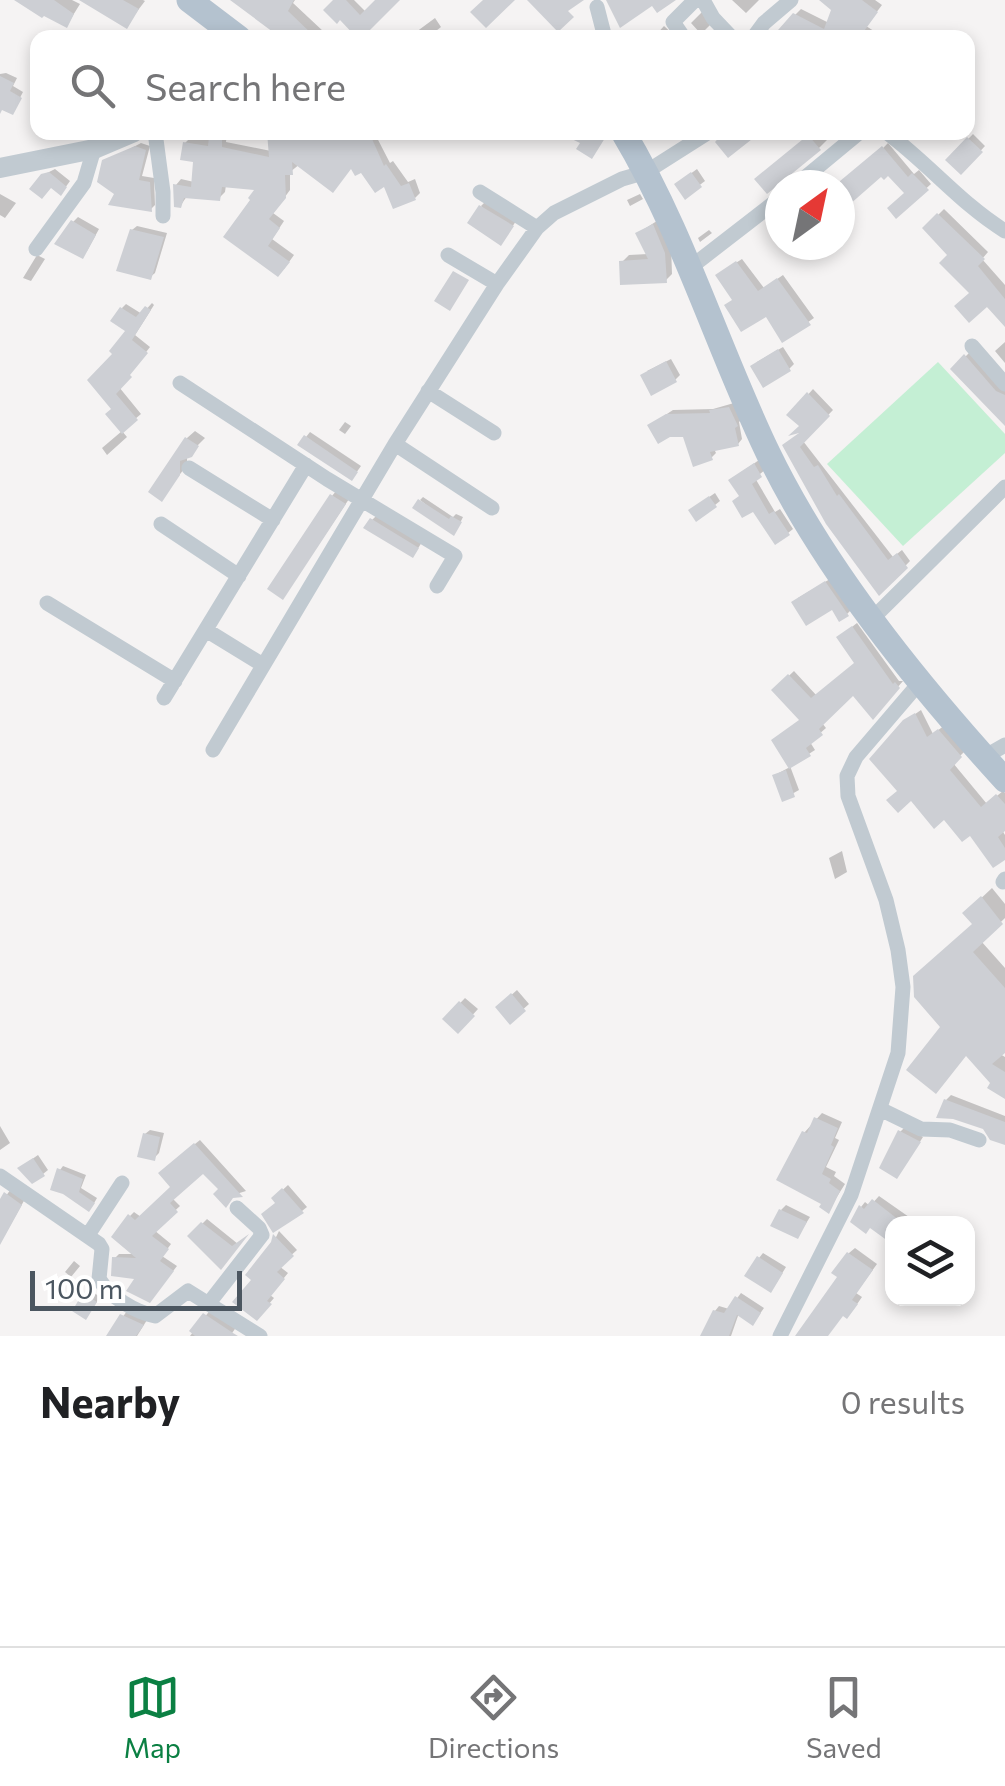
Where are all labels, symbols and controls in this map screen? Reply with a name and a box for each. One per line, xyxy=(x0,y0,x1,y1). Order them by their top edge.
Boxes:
search box xyxy=(30,30,975,140)
icon: search xyxy=(65,58,120,113)
text: Search here xyxy=(145,62,346,109)
north arrow xyxy=(765,170,855,260)
map controls xyxy=(885,1216,975,1306)
button: layers xyxy=(885,1216,975,1306)
scale bar xyxy=(30,1266,242,1310)
text: 100 m xyxy=(45,1271,123,1305)
text: Nearby xyxy=(40,1375,180,1427)
text: 0 results xyxy=(841,1381,965,1421)
tab: Map xyxy=(123,1670,181,1764)
tab: Directions xyxy=(428,1670,559,1764)
tab: Saved xyxy=(806,1670,882,1764)

